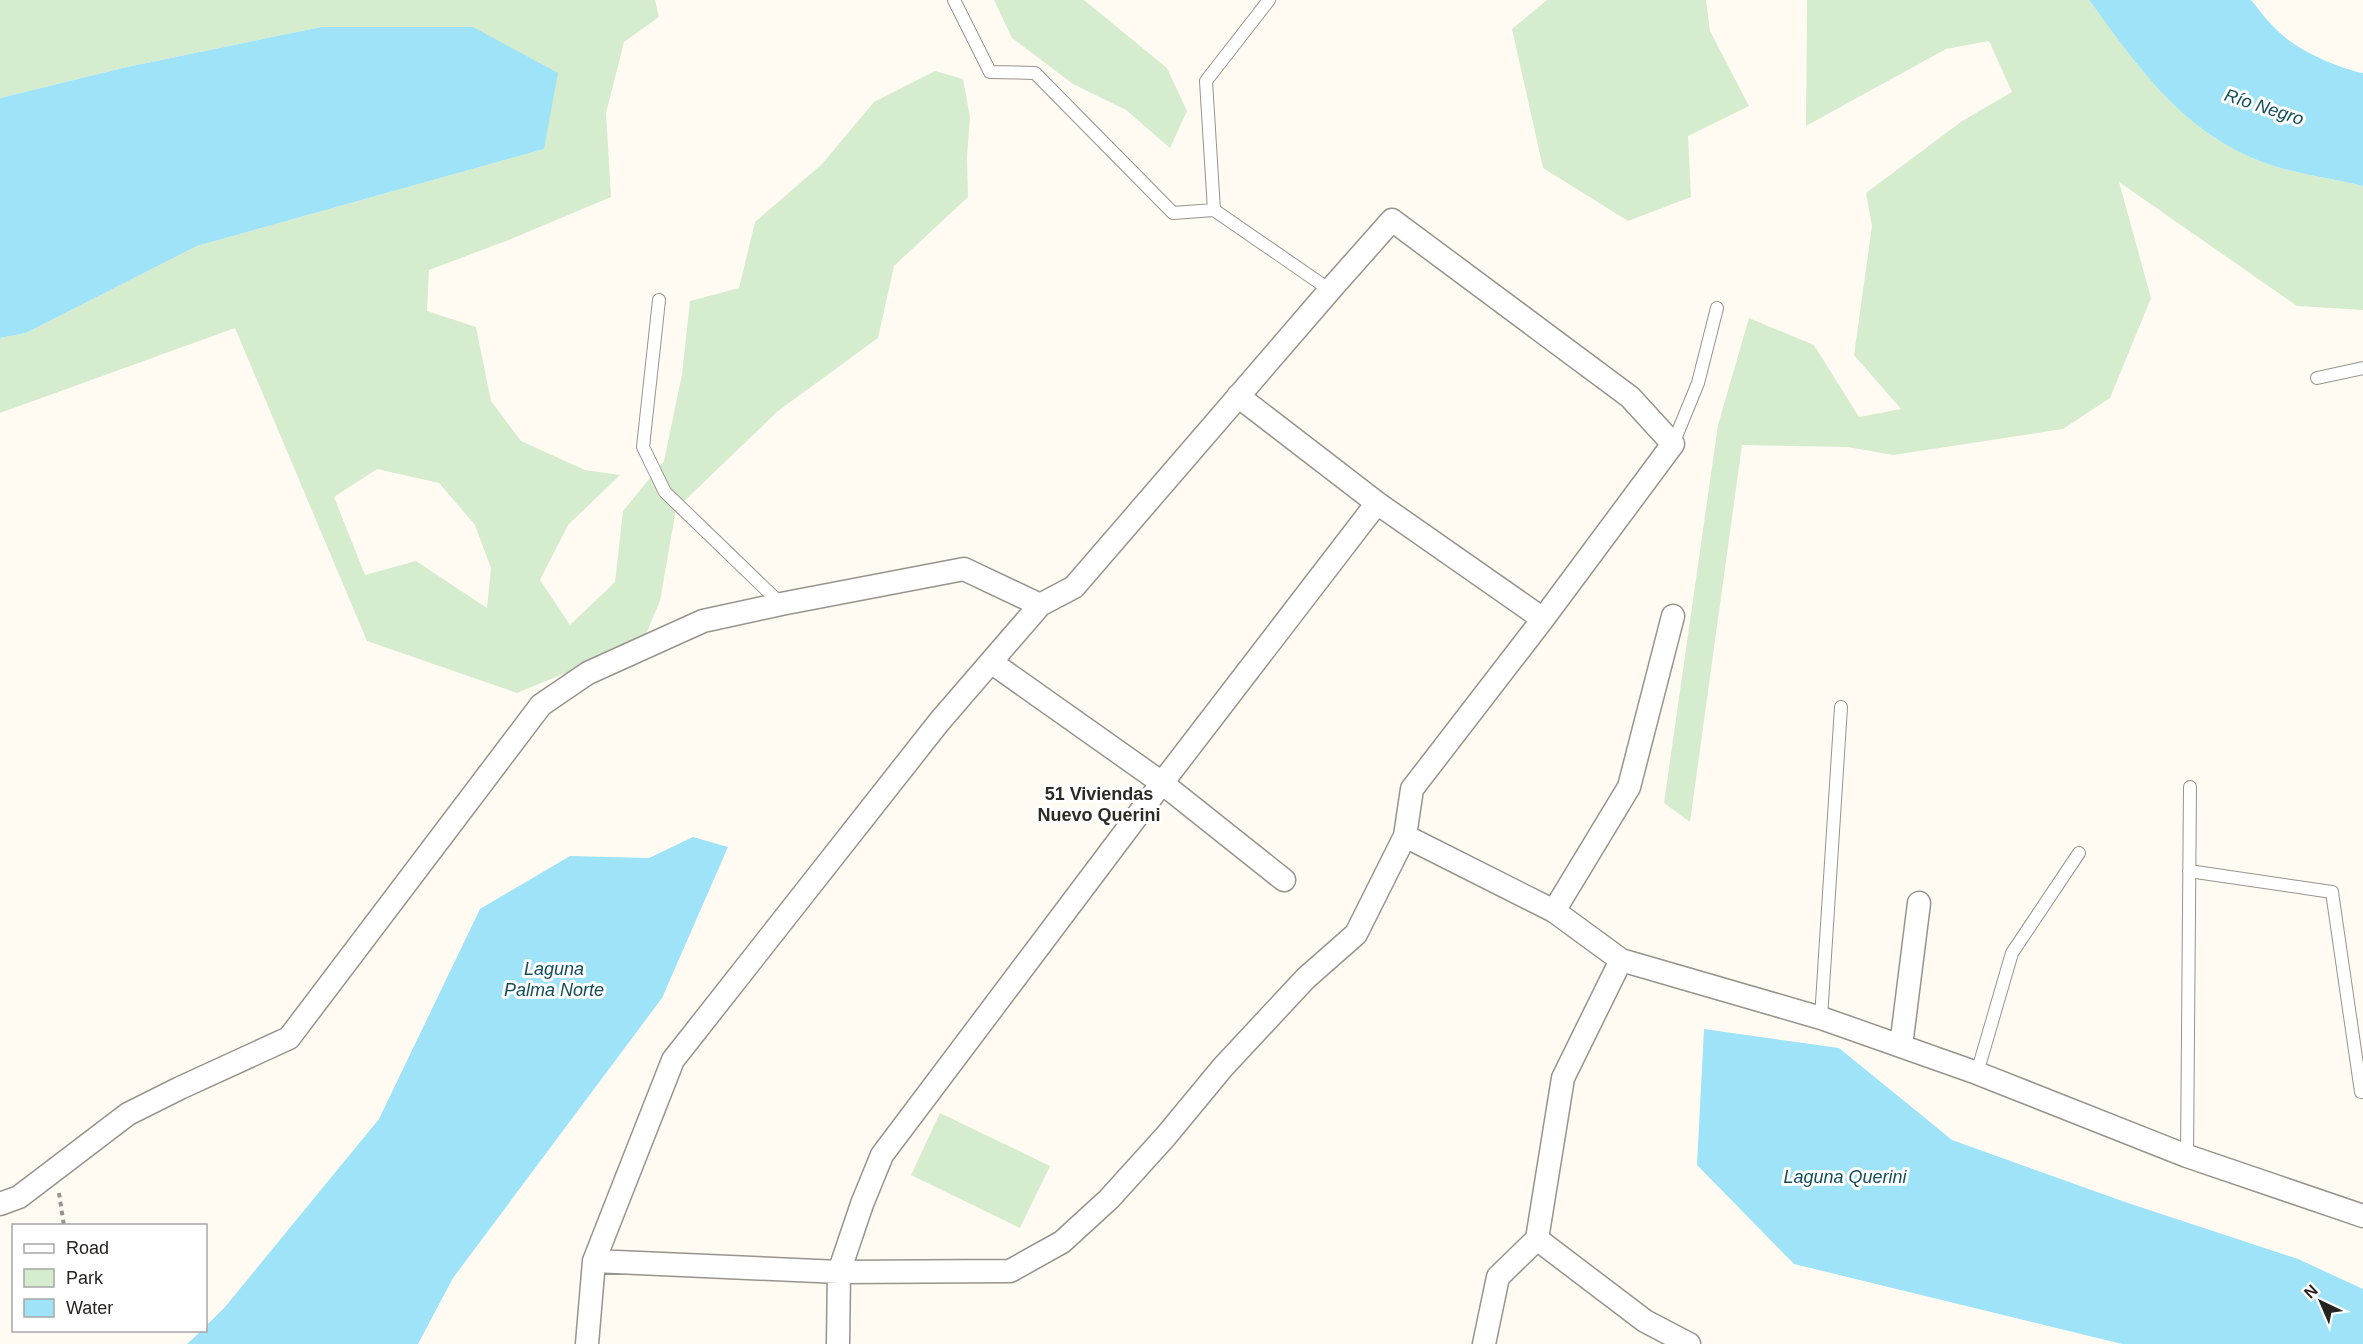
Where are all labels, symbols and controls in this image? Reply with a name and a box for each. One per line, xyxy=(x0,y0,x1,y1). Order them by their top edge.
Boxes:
water label: Río Negro xyxy=(2222,85,2306,129)
district label: 51 Viviendas Nuevo Querini xyxy=(1037,784,1161,825)
water label: Laguna Palma Norte xyxy=(504,959,604,1000)
water label: Laguna Querini xyxy=(1783,1167,1908,1187)
legend xyxy=(12,1224,207,1332)
text: Road xyxy=(66,1238,109,1258)
text: Park xyxy=(66,1268,104,1288)
north arrow xyxy=(2291,1272,2351,1332)
text: N xyxy=(2301,1281,2321,1302)
text: Water xyxy=(66,1298,113,1318)

